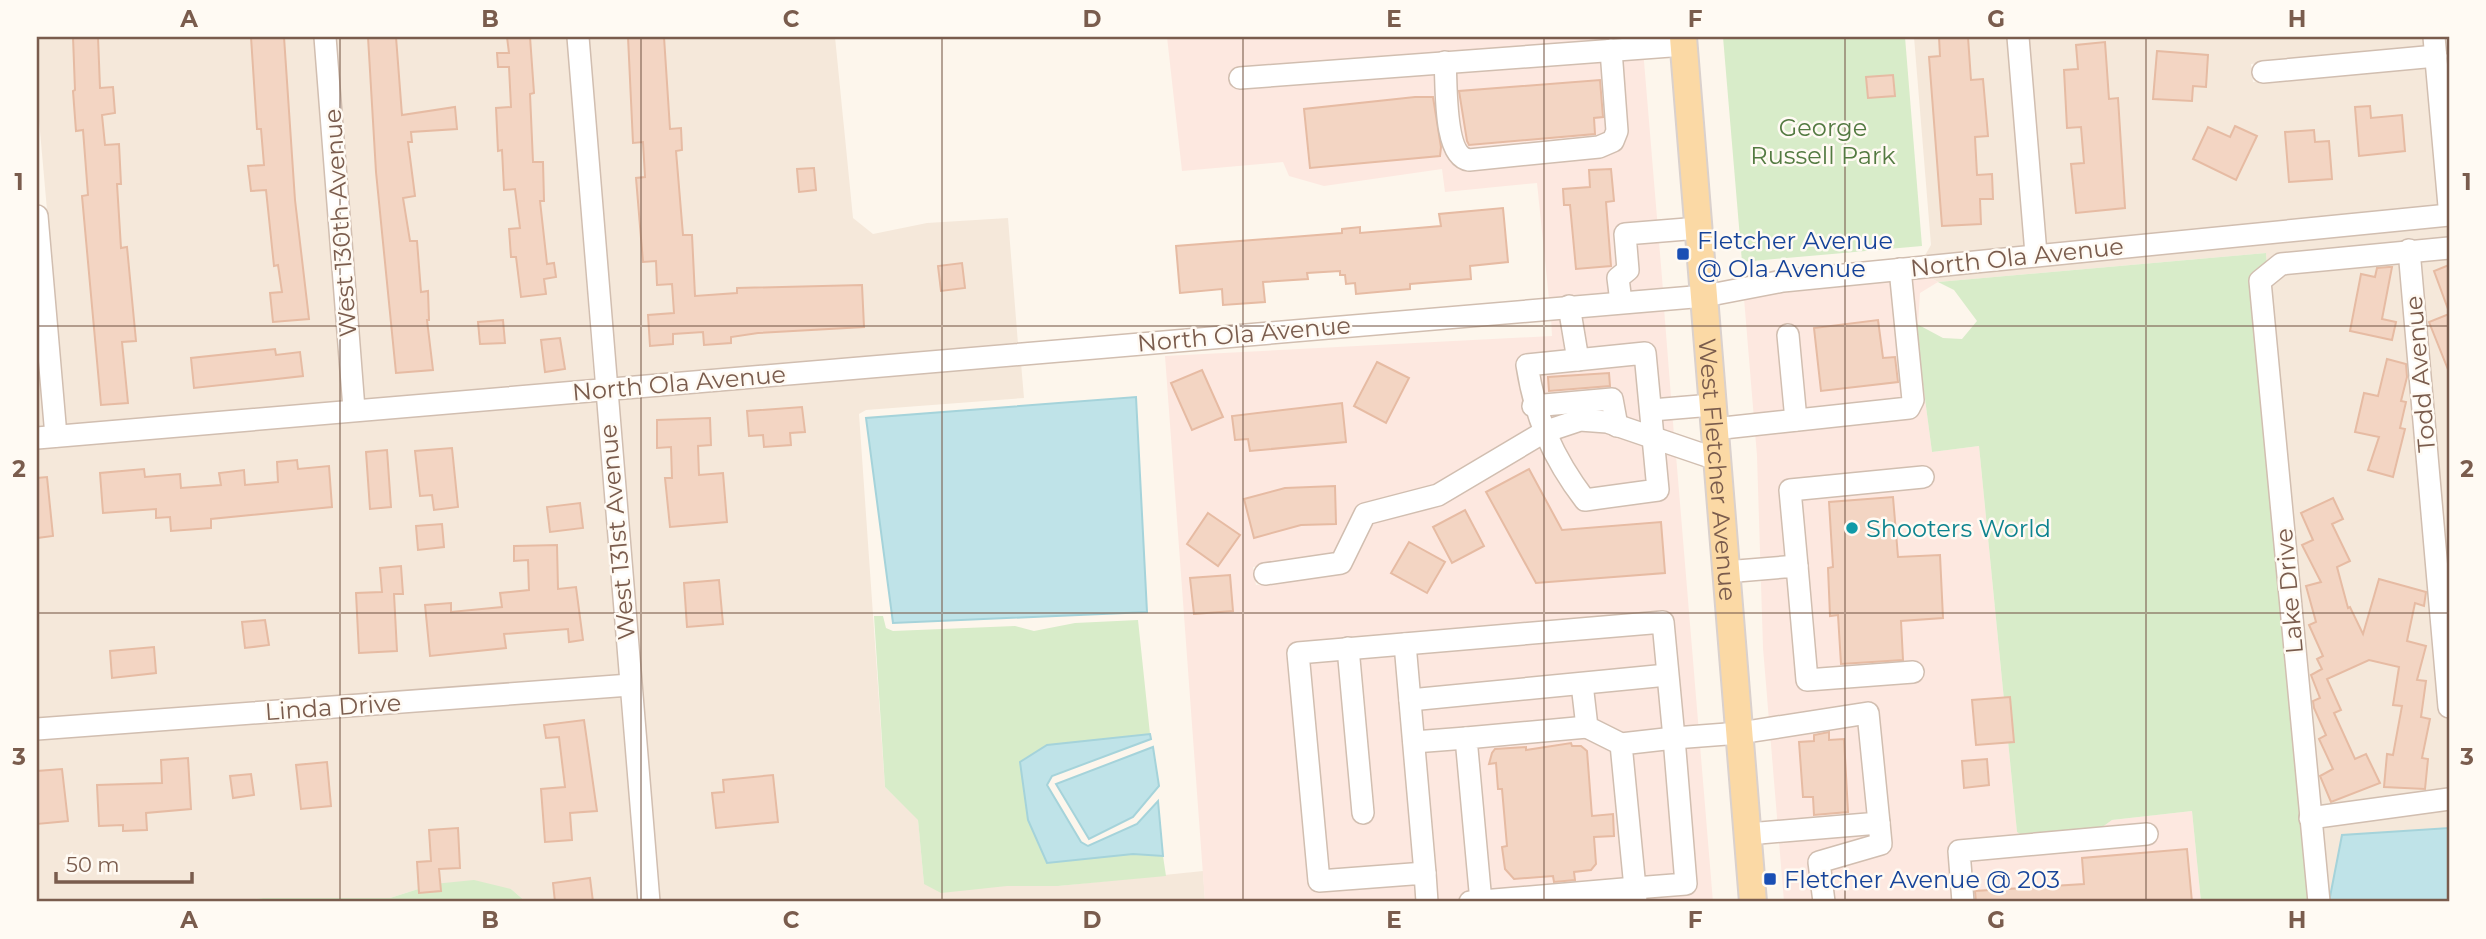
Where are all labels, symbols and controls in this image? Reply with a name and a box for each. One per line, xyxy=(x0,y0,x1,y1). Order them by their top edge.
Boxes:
text: A xyxy=(179,5,198,33)
text: B xyxy=(481,5,499,33)
text: C xyxy=(783,5,800,33)
text: D xyxy=(1083,5,1102,33)
text: E xyxy=(1386,5,1402,33)
text: F xyxy=(1688,5,1703,33)
text: G xyxy=(1987,5,2005,33)
text: H xyxy=(2288,5,2306,33)
street label: West 130th Avenue xyxy=(318,108,362,338)
park label: George Russell Park xyxy=(1750,113,1896,170)
text: 1 xyxy=(14,168,24,196)
text: 1 xyxy=(2462,168,2472,196)
place label: Fletcher Avenue @ Ola Avenue xyxy=(1697,226,1893,283)
street label: North Ola Avenue xyxy=(1909,231,2125,283)
marker: Fletcher Avenue @ Ola Avenue xyxy=(1675,246,1691,262)
street label: Todd Avenue xyxy=(2399,295,2441,453)
street label: North Ola Avenue xyxy=(1136,310,1352,358)
street label: West Fletcher Avenue xyxy=(1693,337,1743,602)
street label: North Ola Avenue xyxy=(571,359,787,407)
street label: West 131st Avenue xyxy=(593,423,641,641)
text: 2 xyxy=(12,455,26,483)
text: 2 xyxy=(2460,455,2474,483)
place label: Shooters World xyxy=(1866,514,2051,543)
marker: Shooters World xyxy=(1844,520,1860,536)
street label: Lake Drive xyxy=(2269,527,2309,655)
street label: Linda Drive xyxy=(264,688,402,726)
text: 3 xyxy=(11,743,26,771)
text: 3 xyxy=(2459,743,2474,771)
scale bar xyxy=(56,841,192,885)
text: 50 m xyxy=(66,852,120,877)
place label: Fletcher Avenue @ 203 xyxy=(1784,865,2060,894)
marker: Fletcher Avenue @ 203 xyxy=(1762,871,1778,887)
text: A xyxy=(179,906,198,934)
text: B xyxy=(481,906,499,934)
text: C xyxy=(783,906,800,934)
text: D xyxy=(1083,906,1102,934)
text: E xyxy=(1386,906,1402,934)
text: F xyxy=(1688,906,1703,934)
text: G xyxy=(1987,906,2005,934)
text: H xyxy=(2288,906,2306,934)

